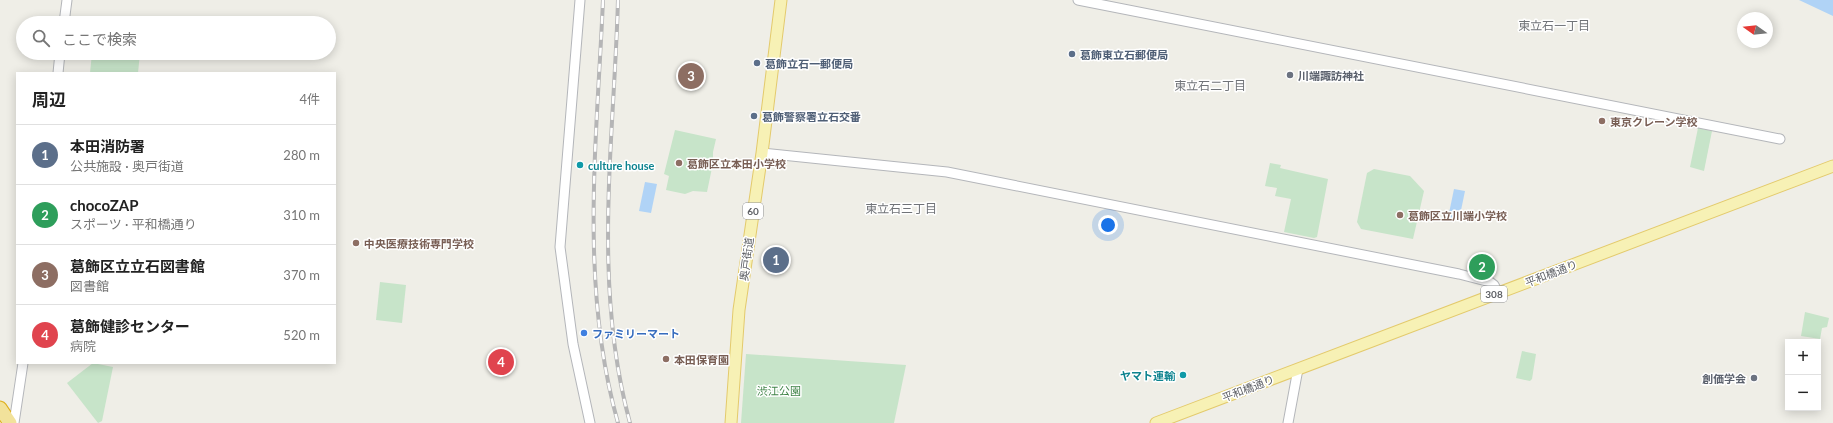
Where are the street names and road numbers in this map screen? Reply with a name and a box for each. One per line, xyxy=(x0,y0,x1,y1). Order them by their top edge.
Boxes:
road number: 60 xyxy=(743,203,763,219)
street label: 奥戸街道 xyxy=(737,236,755,282)
street label: 平和橋通り xyxy=(1523,257,1579,289)
road number: 308 xyxy=(1481,286,1507,302)
street label: 平和橋通り xyxy=(1220,372,1276,404)

